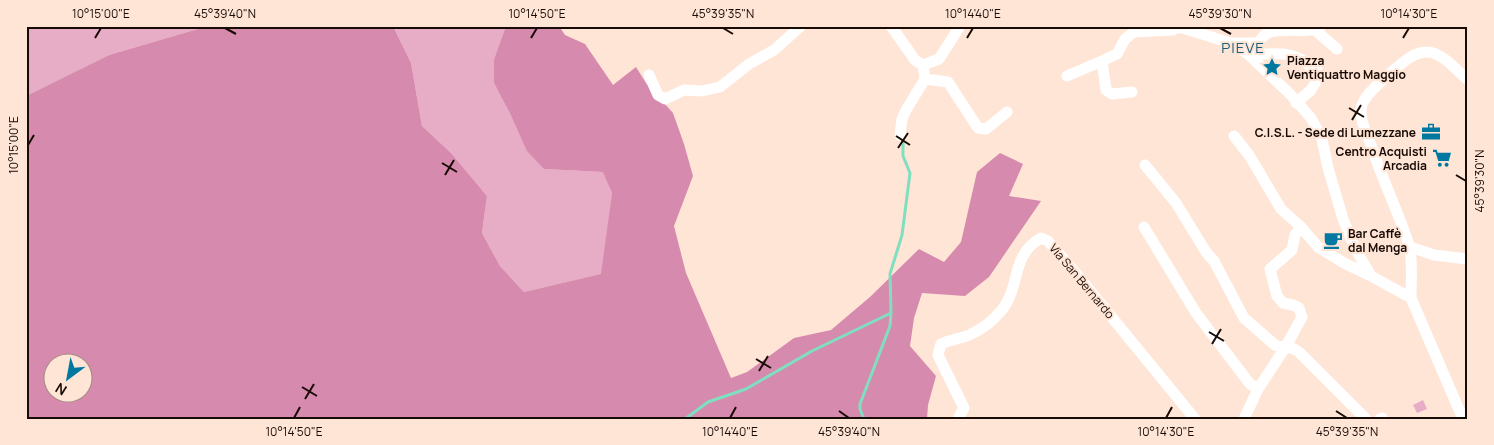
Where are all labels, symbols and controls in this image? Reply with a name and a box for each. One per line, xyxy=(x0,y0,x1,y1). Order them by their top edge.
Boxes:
text: 10°15'00"E xyxy=(72,5,130,22)
text: 45°39'40"N xyxy=(194,5,256,22)
text: 10°14'50"E xyxy=(508,5,566,22)
text: 45°39'35"N xyxy=(692,5,754,22)
text: 10°14'40"E xyxy=(945,5,1001,22)
text: 45°39'30"N xyxy=(1189,5,1251,22)
text: 10°14'30"E xyxy=(1381,5,1438,22)
district label: PIEVE xyxy=(1221,37,1265,58)
place label: Piazza Ventiquattro Maggio xyxy=(1287,52,1406,83)
place icon: Piazza Ventiquattro Maggio xyxy=(1261,56,1283,78)
text: 10°15'00"E xyxy=(5,116,22,174)
office icon: C.I.S.L. - Sede di Lumezzane xyxy=(1420,121,1442,143)
place label: C.I.S.L. - Sede di Lumezzane xyxy=(1255,124,1416,141)
place label: Centro Acquisti Arcadia xyxy=(1336,143,1427,174)
supermarket icon: Centro Acquisti Arcadia xyxy=(1431,147,1453,169)
text: 45°39'30"N xyxy=(1471,150,1488,212)
place label: Bar Caffè dal Menga xyxy=(1348,225,1407,256)
cafe icon: Bar Caffè dal Menga xyxy=(1322,229,1344,251)
street label: Via San Bernardo xyxy=(1045,240,1119,322)
north arrow xyxy=(42,352,92,402)
text: N xyxy=(52,379,70,400)
text: 10°14'50"E xyxy=(265,423,323,440)
text: 10°14'40"E xyxy=(702,423,758,440)
text: 45°39'40"N xyxy=(818,423,880,440)
text: 10°14'30"E xyxy=(1138,423,1195,440)
text: 45°39'35"N xyxy=(1316,423,1378,440)

